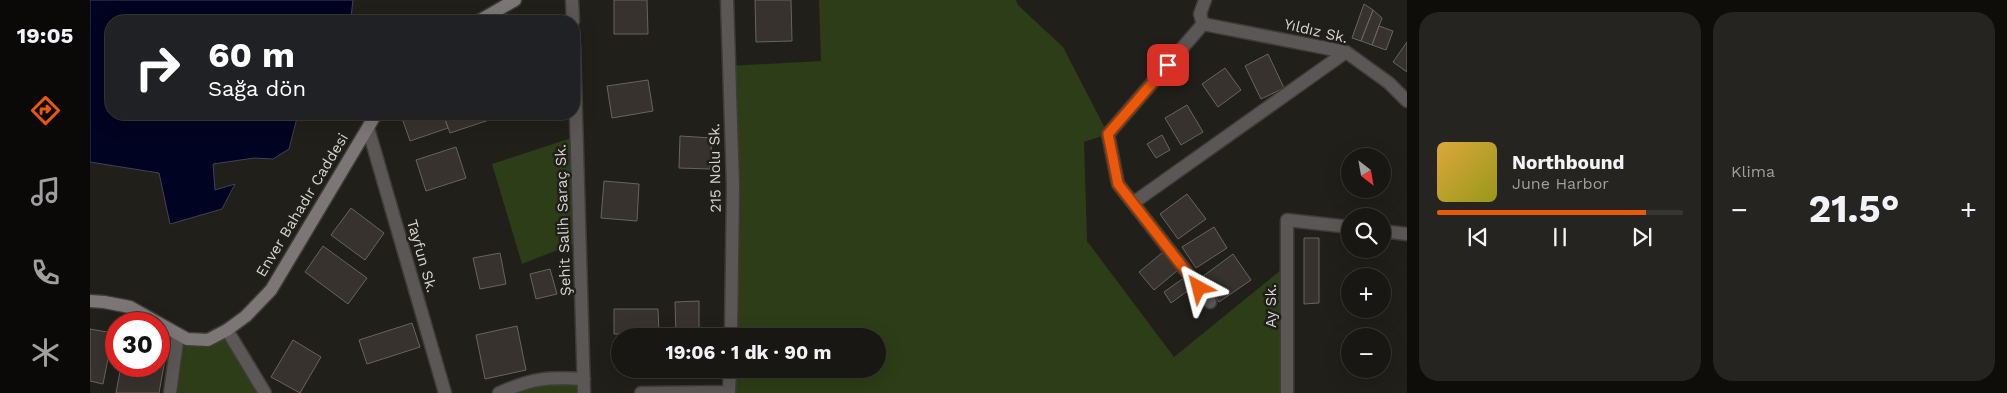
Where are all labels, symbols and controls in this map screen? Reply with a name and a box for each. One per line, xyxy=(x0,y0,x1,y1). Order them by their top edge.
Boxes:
street label: Yıldız Sk. xyxy=(1282,15,1350,47)
text: 19:05 xyxy=(17,23,73,48)
text: 60 m xyxy=(208,34,295,76)
icon: right xyxy=(125,35,190,100)
pin xyxy=(1147,44,1189,86)
icon: arrive xyxy=(1154,51,1182,79)
text: Sağa dön xyxy=(208,76,306,101)
icon: directions xyxy=(28,93,63,128)
street label: 215 Nolu Sk. xyxy=(705,123,725,213)
street label: Enver Bahadır Caddesi xyxy=(252,130,352,280)
street label: Şehit Salih Saraç Sk. xyxy=(551,144,575,296)
north arrow xyxy=(1341,148,1391,198)
map controls xyxy=(1341,148,1391,378)
text: Northbound xyxy=(1512,151,1624,174)
text: Klima xyxy=(1731,162,1775,181)
icon: music xyxy=(28,174,63,209)
text: June Harbor xyxy=(1512,174,1609,193)
text: 21.5° xyxy=(1808,187,1900,231)
text: − xyxy=(1731,193,1748,226)
text: + xyxy=(1960,193,1977,226)
button: search xyxy=(1341,208,1391,258)
street label: Tayfun Sk. xyxy=(403,217,441,295)
icon: previous xyxy=(1464,223,1492,251)
icon: pause xyxy=(1546,223,1574,251)
icon: next xyxy=(1628,223,1656,251)
icon: phone xyxy=(28,255,63,290)
position arrow xyxy=(1172,261,1224,313)
button: + xyxy=(1341,268,1391,318)
street label: Ay Sk. xyxy=(1262,284,1280,328)
speed limit sign: 30 xyxy=(105,312,170,377)
button: − xyxy=(1341,328,1391,378)
icon: climate xyxy=(28,335,63,370)
text: 19:06 · 1 dk · 90 m xyxy=(666,341,831,364)

